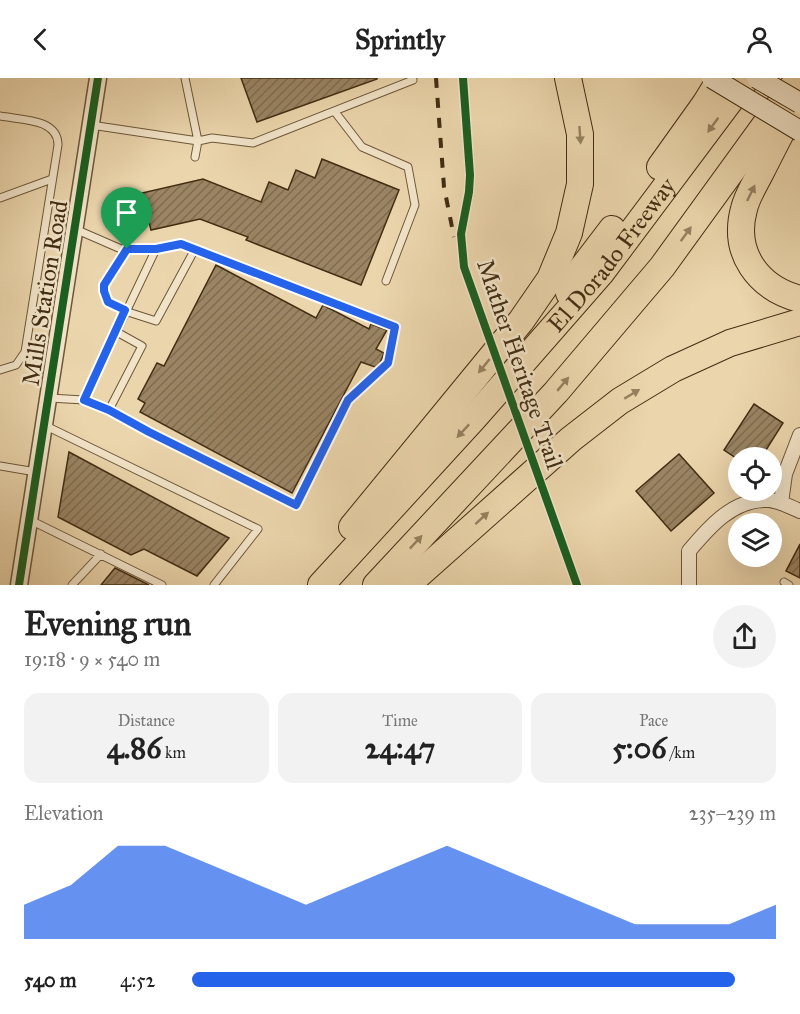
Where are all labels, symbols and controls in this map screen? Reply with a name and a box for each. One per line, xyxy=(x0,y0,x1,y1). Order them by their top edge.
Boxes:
icon: back xyxy=(24,23,57,56)
text: Sprintly xyxy=(355,23,445,56)
icon: person xyxy=(743,23,776,56)
one-way arrow xyxy=(707,117,719,133)
one-way arrow xyxy=(575,126,584,145)
street label: El Dorado Freeway xyxy=(541,171,683,339)
one-way arrow xyxy=(745,184,755,202)
pin xyxy=(101,187,152,249)
icon: arrive xyxy=(110,196,143,229)
street label: Mills Station Road xyxy=(16,198,74,388)
one-way arrow xyxy=(680,226,692,241)
street label: Mather Heritage Trail xyxy=(470,255,570,473)
one-way arrow xyxy=(478,358,491,374)
one-way arrow xyxy=(556,377,569,392)
one-way arrow xyxy=(624,389,640,400)
one-way arrow xyxy=(456,423,470,438)
map controls xyxy=(728,447,782,567)
button: locate xyxy=(728,447,782,501)
one-way arrow xyxy=(474,512,489,525)
button: layers xyxy=(728,513,782,567)
one-way arrow xyxy=(409,535,423,550)
text: Evening run xyxy=(24,604,191,644)
button: share xyxy=(713,605,776,668)
text: 19:18 · 9 × 540 m xyxy=(24,647,160,671)
text: Distance xyxy=(118,711,175,730)
text: Time xyxy=(382,711,418,730)
text: Pace xyxy=(639,711,668,730)
text: 4.86 xyxy=(107,730,162,766)
text: 24:47 xyxy=(365,730,435,766)
text: 5:06 xyxy=(612,730,667,766)
text: km xyxy=(162,743,186,762)
text: /km xyxy=(667,743,695,762)
text: Elevation xyxy=(24,801,103,825)
text: 235–239 m xyxy=(689,801,776,825)
text: 540 m xyxy=(24,968,77,992)
text: 4:52 xyxy=(120,968,155,992)

